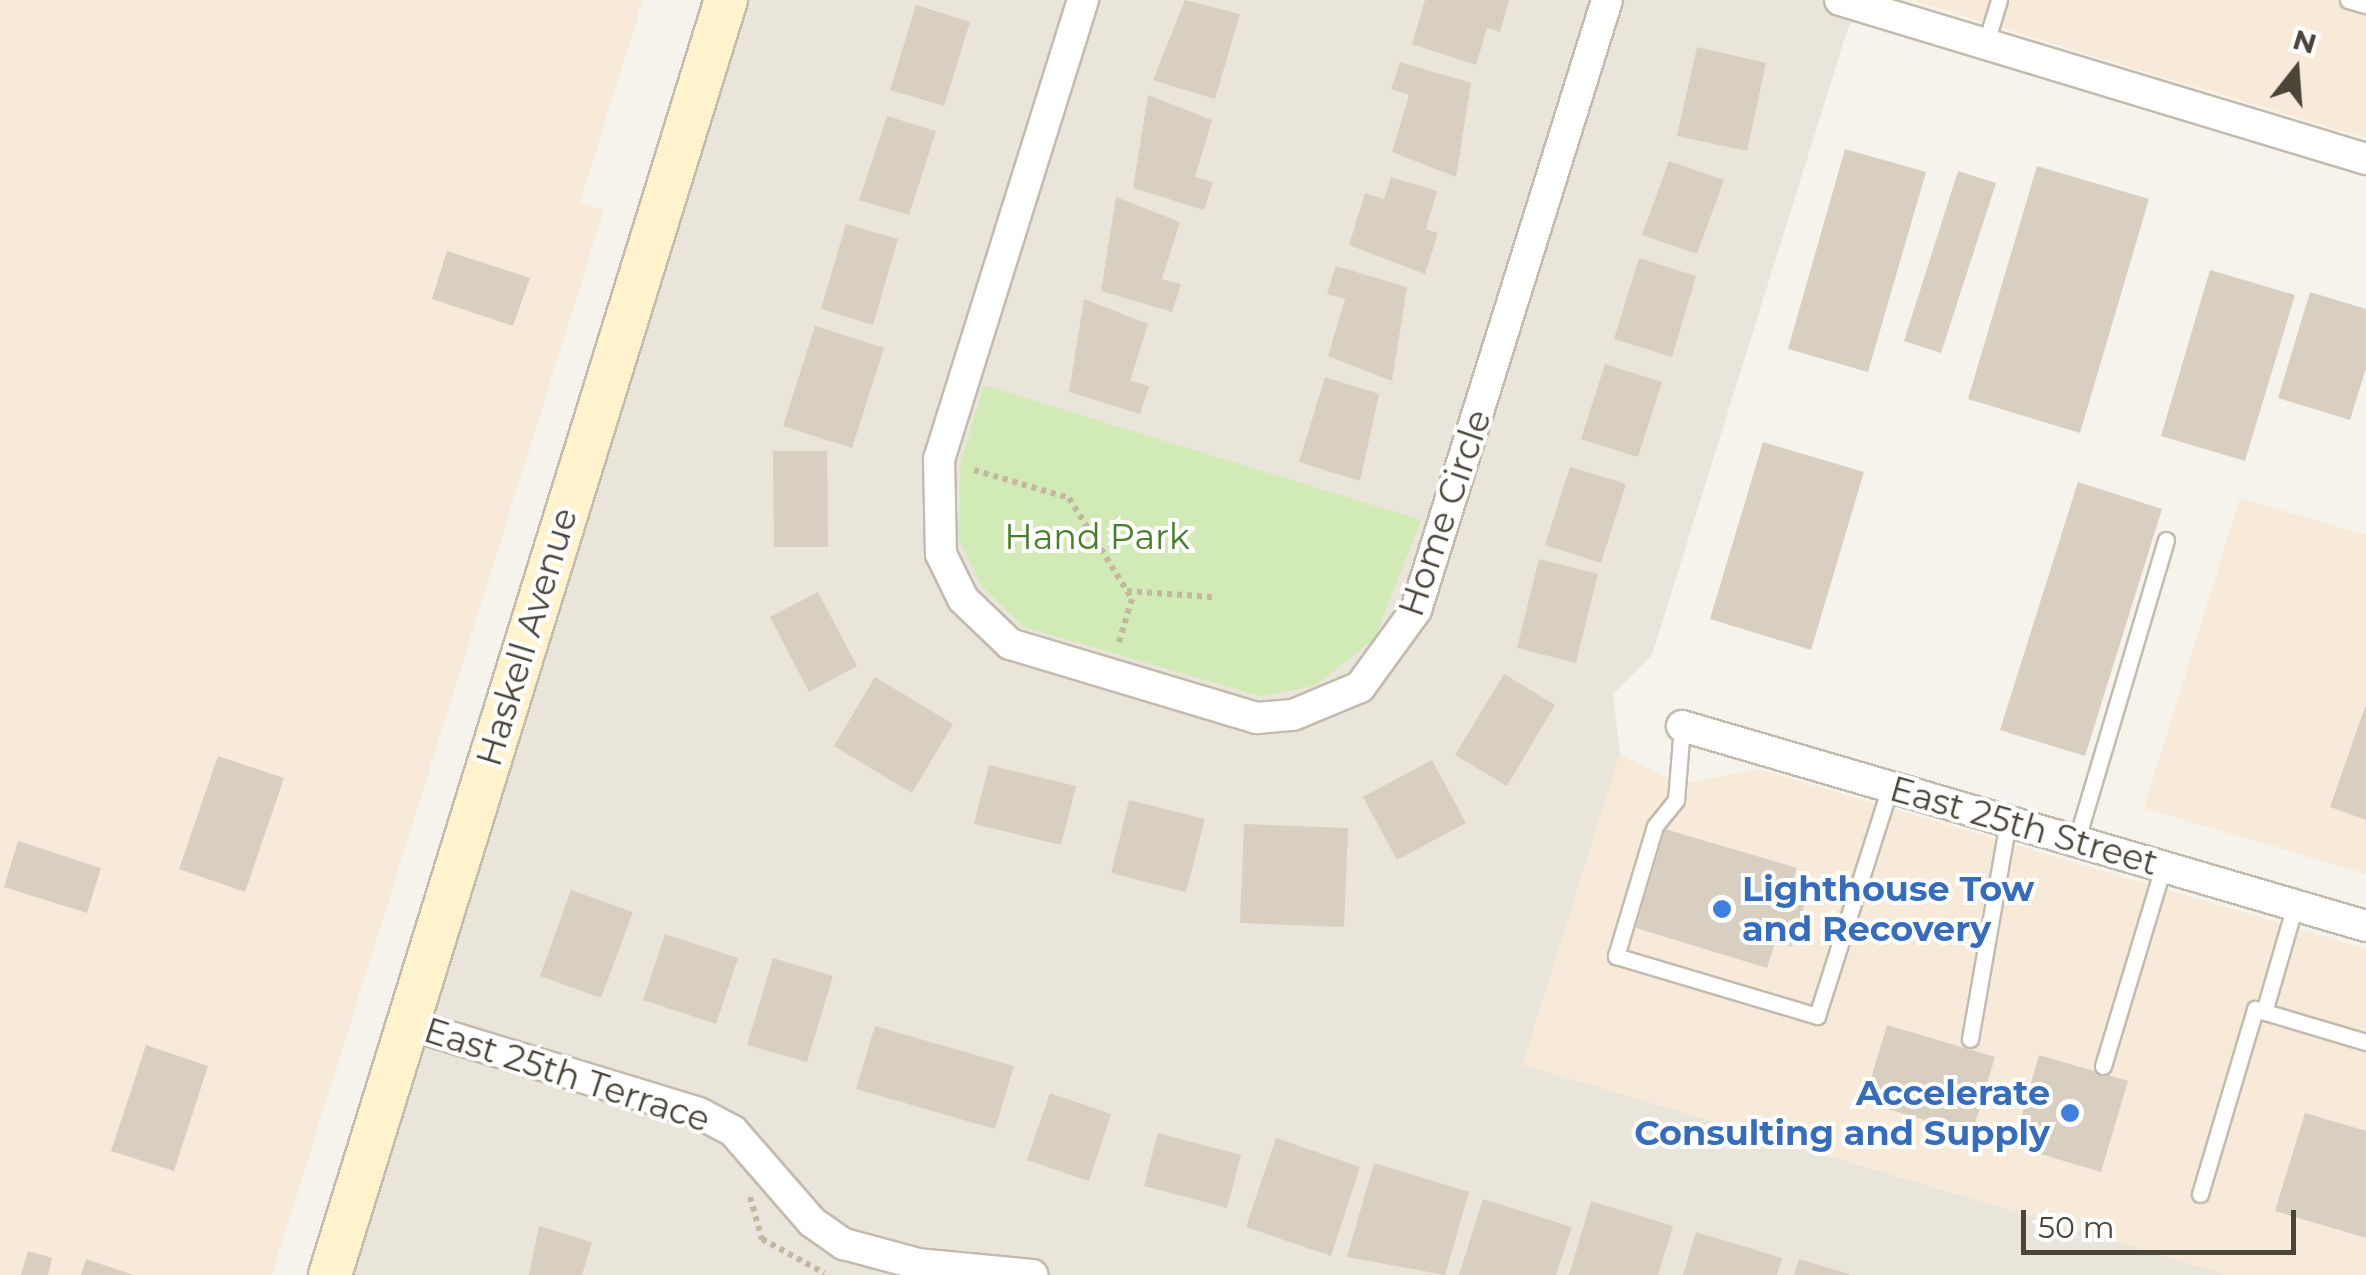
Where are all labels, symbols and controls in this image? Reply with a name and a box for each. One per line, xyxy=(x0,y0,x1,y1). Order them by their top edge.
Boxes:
north arrow xyxy=(2246,20,2346,120)
text: N xyxy=(2289,22,2321,61)
street label: Home Circle xyxy=(1390,404,1500,622)
street label: Haskell Avenue xyxy=(468,503,586,771)
park label: Hand Park xyxy=(1004,516,1190,558)
street label: East 25th Street xyxy=(1885,768,2163,884)
place label: Lighthouse Tow and Recovery xyxy=(1742,868,2034,950)
marker: Lighthouse Tow and Recovery xyxy=(1711,898,1733,920)
street label: East 25th Terrace xyxy=(419,1009,715,1141)
place label: Accelerate Consulting and Supply xyxy=(1634,1072,2050,1154)
marker: Accelerate Consulting and Supply xyxy=(2059,1102,2081,1124)
scale bar xyxy=(2026,1190,2301,1252)
text: 50 m xyxy=(2038,1209,2115,1246)

